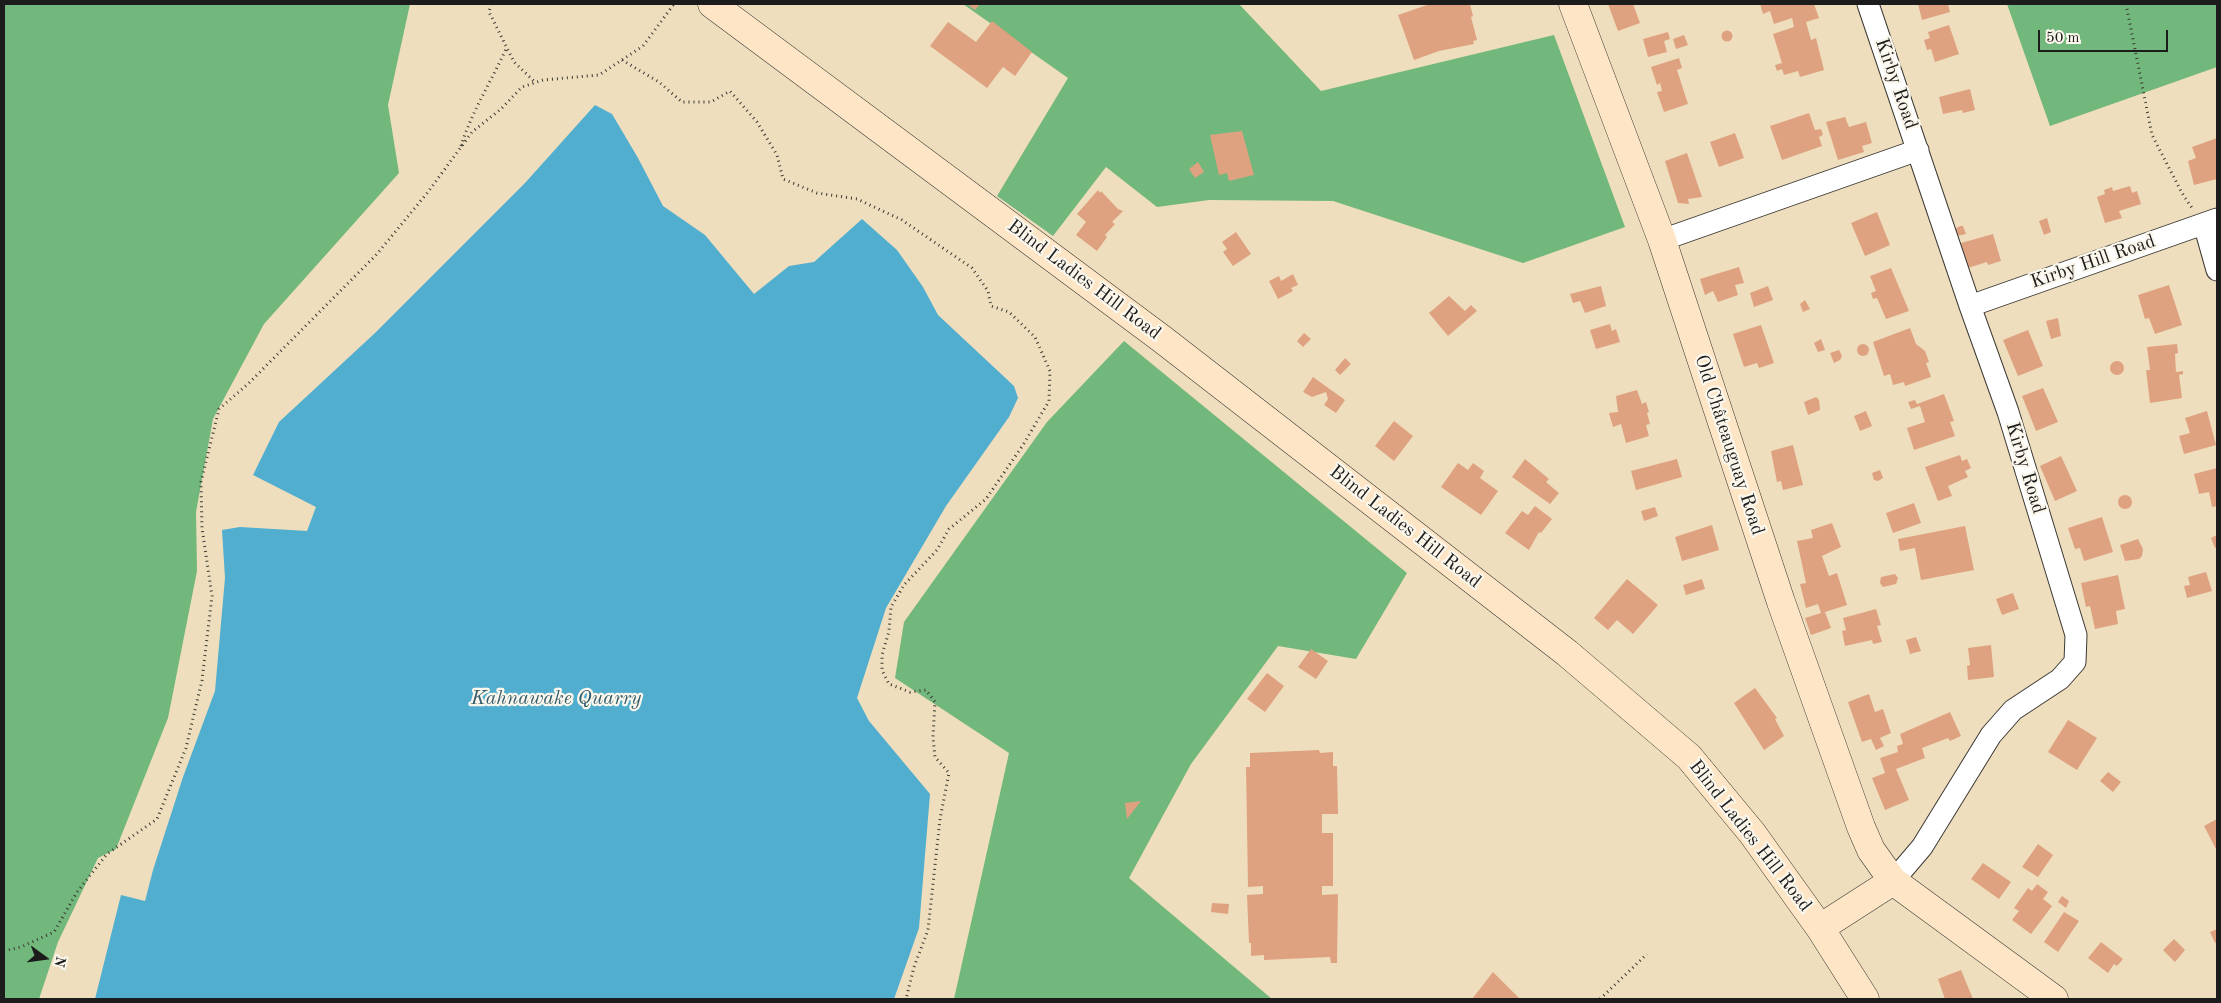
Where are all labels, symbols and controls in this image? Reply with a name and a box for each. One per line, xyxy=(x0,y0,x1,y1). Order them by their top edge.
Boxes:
scale bar xyxy=(2041,20,2171,52)
text: 50 m xyxy=(2046,31,2080,46)
street label: Kirby Road xyxy=(1870,36,1922,132)
street label: Blind Ladies Hill Road xyxy=(1003,215,1165,345)
street label: Kirby Hill Road xyxy=(2028,230,2158,294)
street label: Old Châteauguay Road xyxy=(1689,352,1769,538)
street label: Kirby Road xyxy=(2000,419,2050,517)
street label: Blind Ladies Hill Road xyxy=(1325,461,1485,593)
water label: Kahnawake Quarry xyxy=(471,687,641,711)
street label: Blind Ladies Hill Road xyxy=(1684,756,1816,916)
north arrow xyxy=(20,933,70,983)
text: N xyxy=(51,955,68,969)

